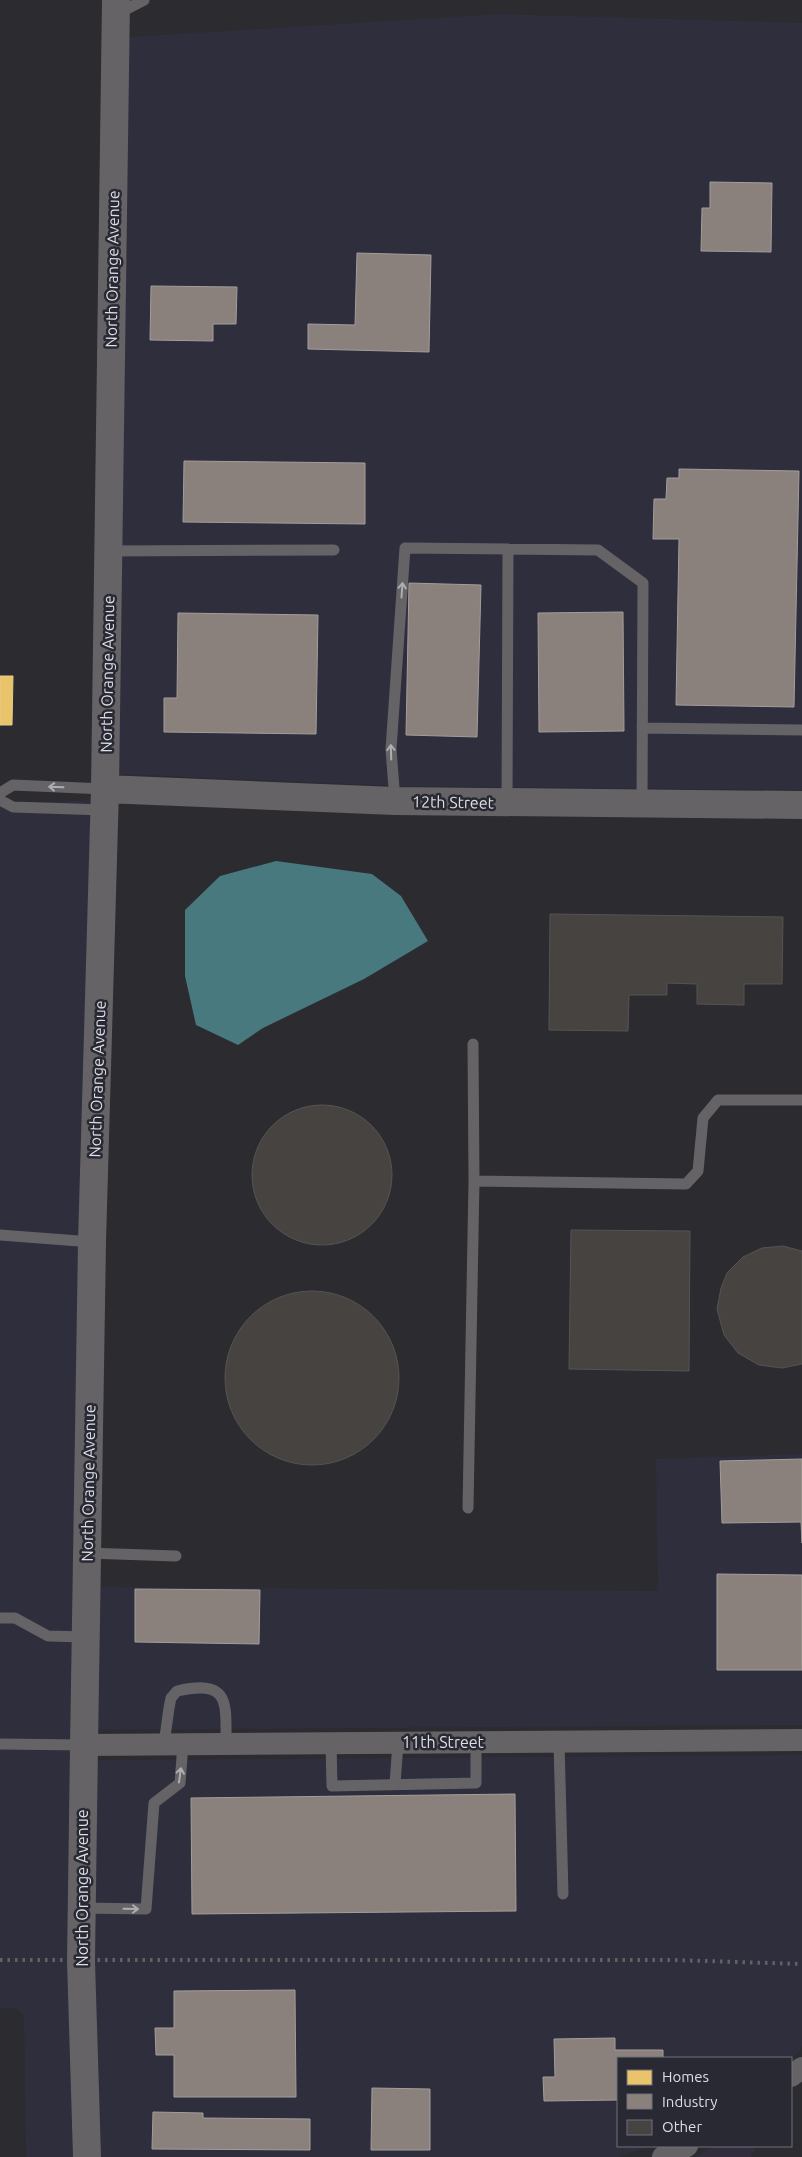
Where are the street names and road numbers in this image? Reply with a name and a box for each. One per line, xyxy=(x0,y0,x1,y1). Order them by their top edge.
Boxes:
street label: North Orange Avenue xyxy=(102,190,122,348)
street label: North Orange Avenue xyxy=(97,595,117,753)
street label: 12th Street xyxy=(412,792,495,812)
street label: North Orange Avenue xyxy=(85,1000,109,1158)
street label: North Orange Avenue xyxy=(78,1404,98,1562)
street label: 11th Street xyxy=(402,1733,485,1751)
street label: North Orange Avenue xyxy=(73,1809,91,1967)

